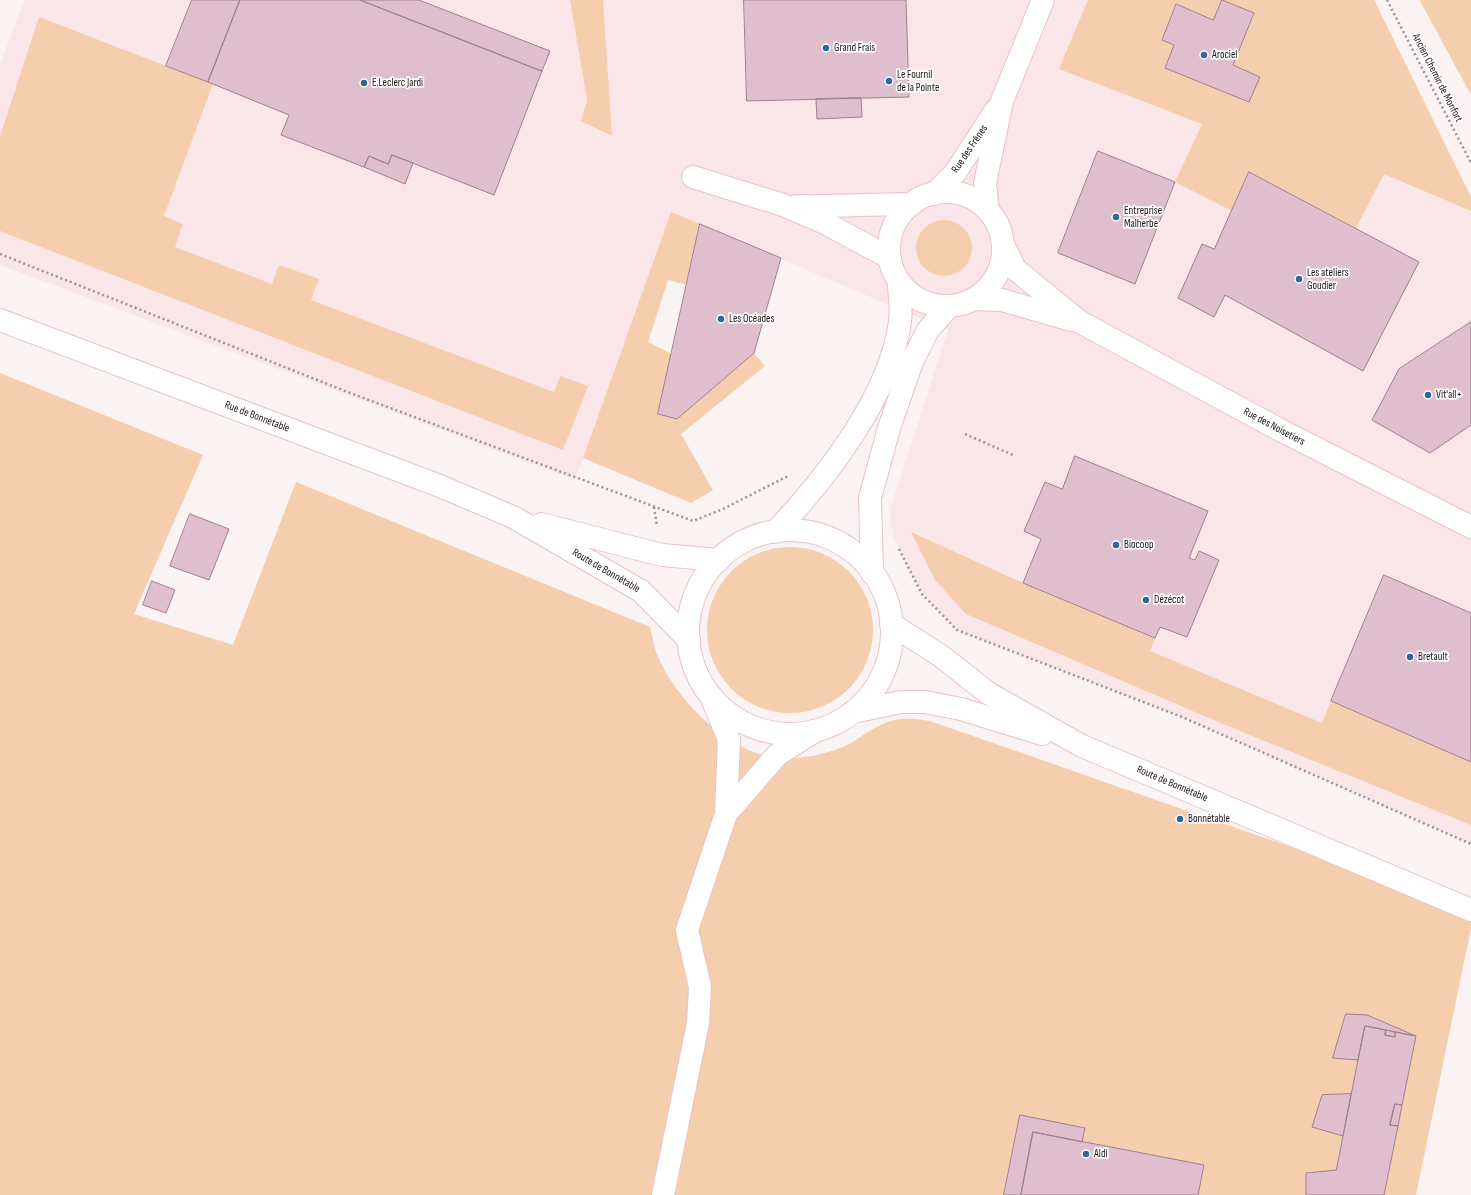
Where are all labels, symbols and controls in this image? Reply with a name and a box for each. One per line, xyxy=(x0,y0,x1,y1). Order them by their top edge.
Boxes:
street label: Ancien Chemin de Monfort xyxy=(1409,31,1465,125)
place label: Grand Frais xyxy=(834,41,875,55)
marker: Grand Frais xyxy=(821,43,831,53)
place label: Arociel xyxy=(1212,48,1237,62)
marker: Arociel xyxy=(1199,50,1209,60)
place label: Le Fournil de la Pointe xyxy=(897,68,940,94)
place label: E.Leclerc Jardi xyxy=(372,76,423,90)
marker: Le Fournil de la Pointe xyxy=(884,76,894,86)
marker: E.Leclerc Jardi xyxy=(359,78,369,88)
street label: Rue des Frênes xyxy=(949,122,991,176)
place label: Entreprise Malherbe xyxy=(1124,204,1162,230)
marker: Entreprise Malherbe xyxy=(1111,212,1121,222)
place label: Les ateliers Goudier xyxy=(1307,266,1349,292)
marker: Les ateliers Goudier xyxy=(1294,274,1304,284)
place label: Les Océades xyxy=(729,312,774,326)
marker: Les Océades xyxy=(716,314,726,324)
place label: Vit'all+ xyxy=(1436,388,1462,402)
marker: Vit'all+ xyxy=(1423,390,1433,400)
street label: Rue de Bonnétable xyxy=(223,399,291,435)
street label: Rue des Noisetiers xyxy=(1241,405,1307,449)
place label: Biocoop xyxy=(1124,538,1154,552)
marker: Biocoop xyxy=(1111,540,1121,550)
street label: Route de Bonnétable xyxy=(570,546,642,596)
place label: Dézécot xyxy=(1154,593,1184,607)
marker: Dézécot xyxy=(1141,595,1151,605)
place label: Bretault xyxy=(1418,650,1448,664)
marker: Bretault xyxy=(1405,652,1415,662)
street label: Route de Bonnétable xyxy=(1134,763,1210,805)
place label: Bonnétable xyxy=(1188,812,1230,826)
marker: Bonnétable xyxy=(1175,814,1185,824)
place label: Aldi xyxy=(1094,1147,1108,1161)
marker: Aldi xyxy=(1081,1149,1091,1159)

